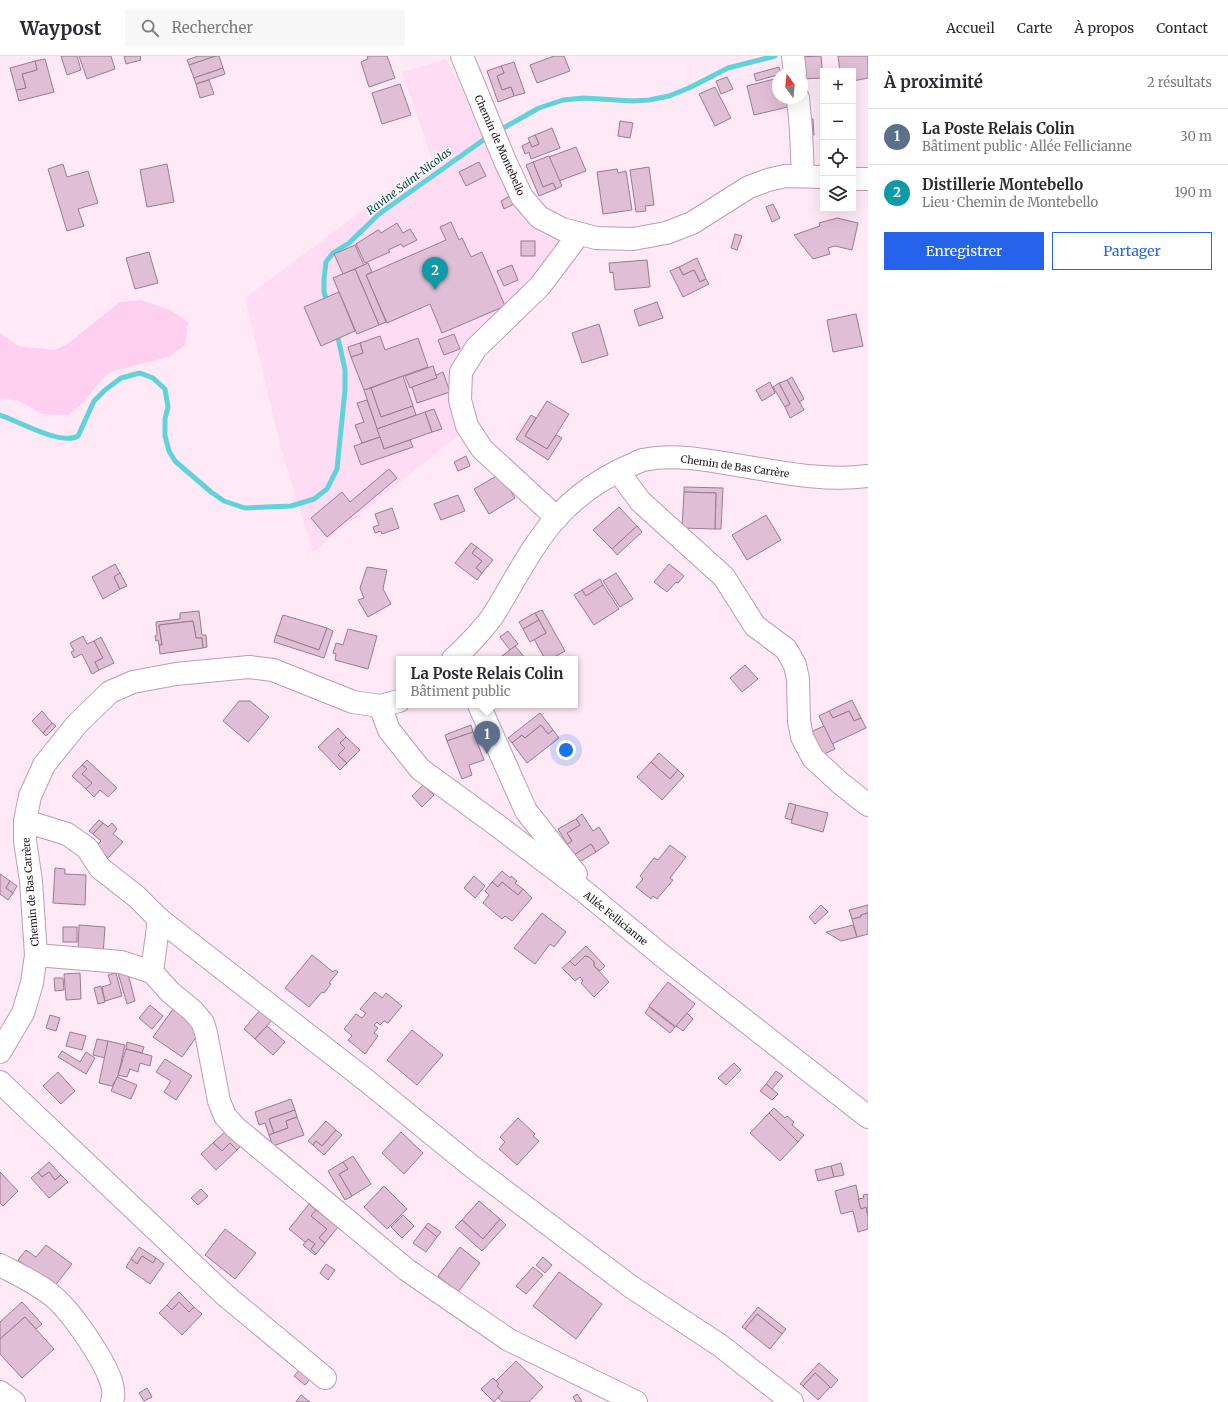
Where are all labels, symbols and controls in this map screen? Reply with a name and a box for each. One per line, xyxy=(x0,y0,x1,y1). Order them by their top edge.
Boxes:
search box xyxy=(125,10,405,46)
text: Waypost xyxy=(20,16,101,40)
icon: search xyxy=(139,17,161,39)
text: Rechercher xyxy=(171,18,253,37)
text: Accueil xyxy=(946,19,995,37)
text: Carte xyxy=(1017,19,1052,37)
text: À propos xyxy=(1074,19,1134,37)
text: Contact xyxy=(1156,19,1208,37)
north arrow xyxy=(772,68,808,104)
map controls xyxy=(820,68,856,212)
button: + xyxy=(820,68,856,104)
text: À proximité xyxy=(884,71,983,93)
text: 2 résultats xyxy=(1147,74,1212,91)
street label: Chemin de Montebello xyxy=(472,93,528,198)
button: − xyxy=(820,104,856,140)
text: La Poste Relais Colin xyxy=(922,119,1075,138)
text: 1 xyxy=(894,128,900,145)
text: 30 m xyxy=(1180,128,1212,145)
text: Bâtiment public · Allée Fellicianne xyxy=(922,138,1132,155)
button: locate xyxy=(820,140,856,176)
water label: Ravine Saint-Nicolas xyxy=(364,144,455,218)
text: Distillerie Montebello xyxy=(922,175,1083,194)
button: layers xyxy=(820,176,856,212)
text: 2 xyxy=(893,184,901,201)
text: 190 m xyxy=(1175,184,1212,201)
text: Lieu · Chemin de Montebello xyxy=(922,194,1098,211)
button: Enregistrer xyxy=(884,232,1044,270)
button: Partager xyxy=(1052,232,1212,270)
pin: 2 xyxy=(422,257,448,290)
street label: Chemin de Bas Carrère xyxy=(680,452,790,481)
popup xyxy=(396,656,578,708)
text: La Poste Relais Colin xyxy=(411,664,563,683)
text: Bâtiment public xyxy=(411,683,510,700)
pin: 1 xyxy=(474,721,500,754)
your location xyxy=(556,740,576,760)
street label: Chemin de Bas Carrère xyxy=(19,837,42,947)
street label: Allée Fellicianne xyxy=(580,888,650,948)

